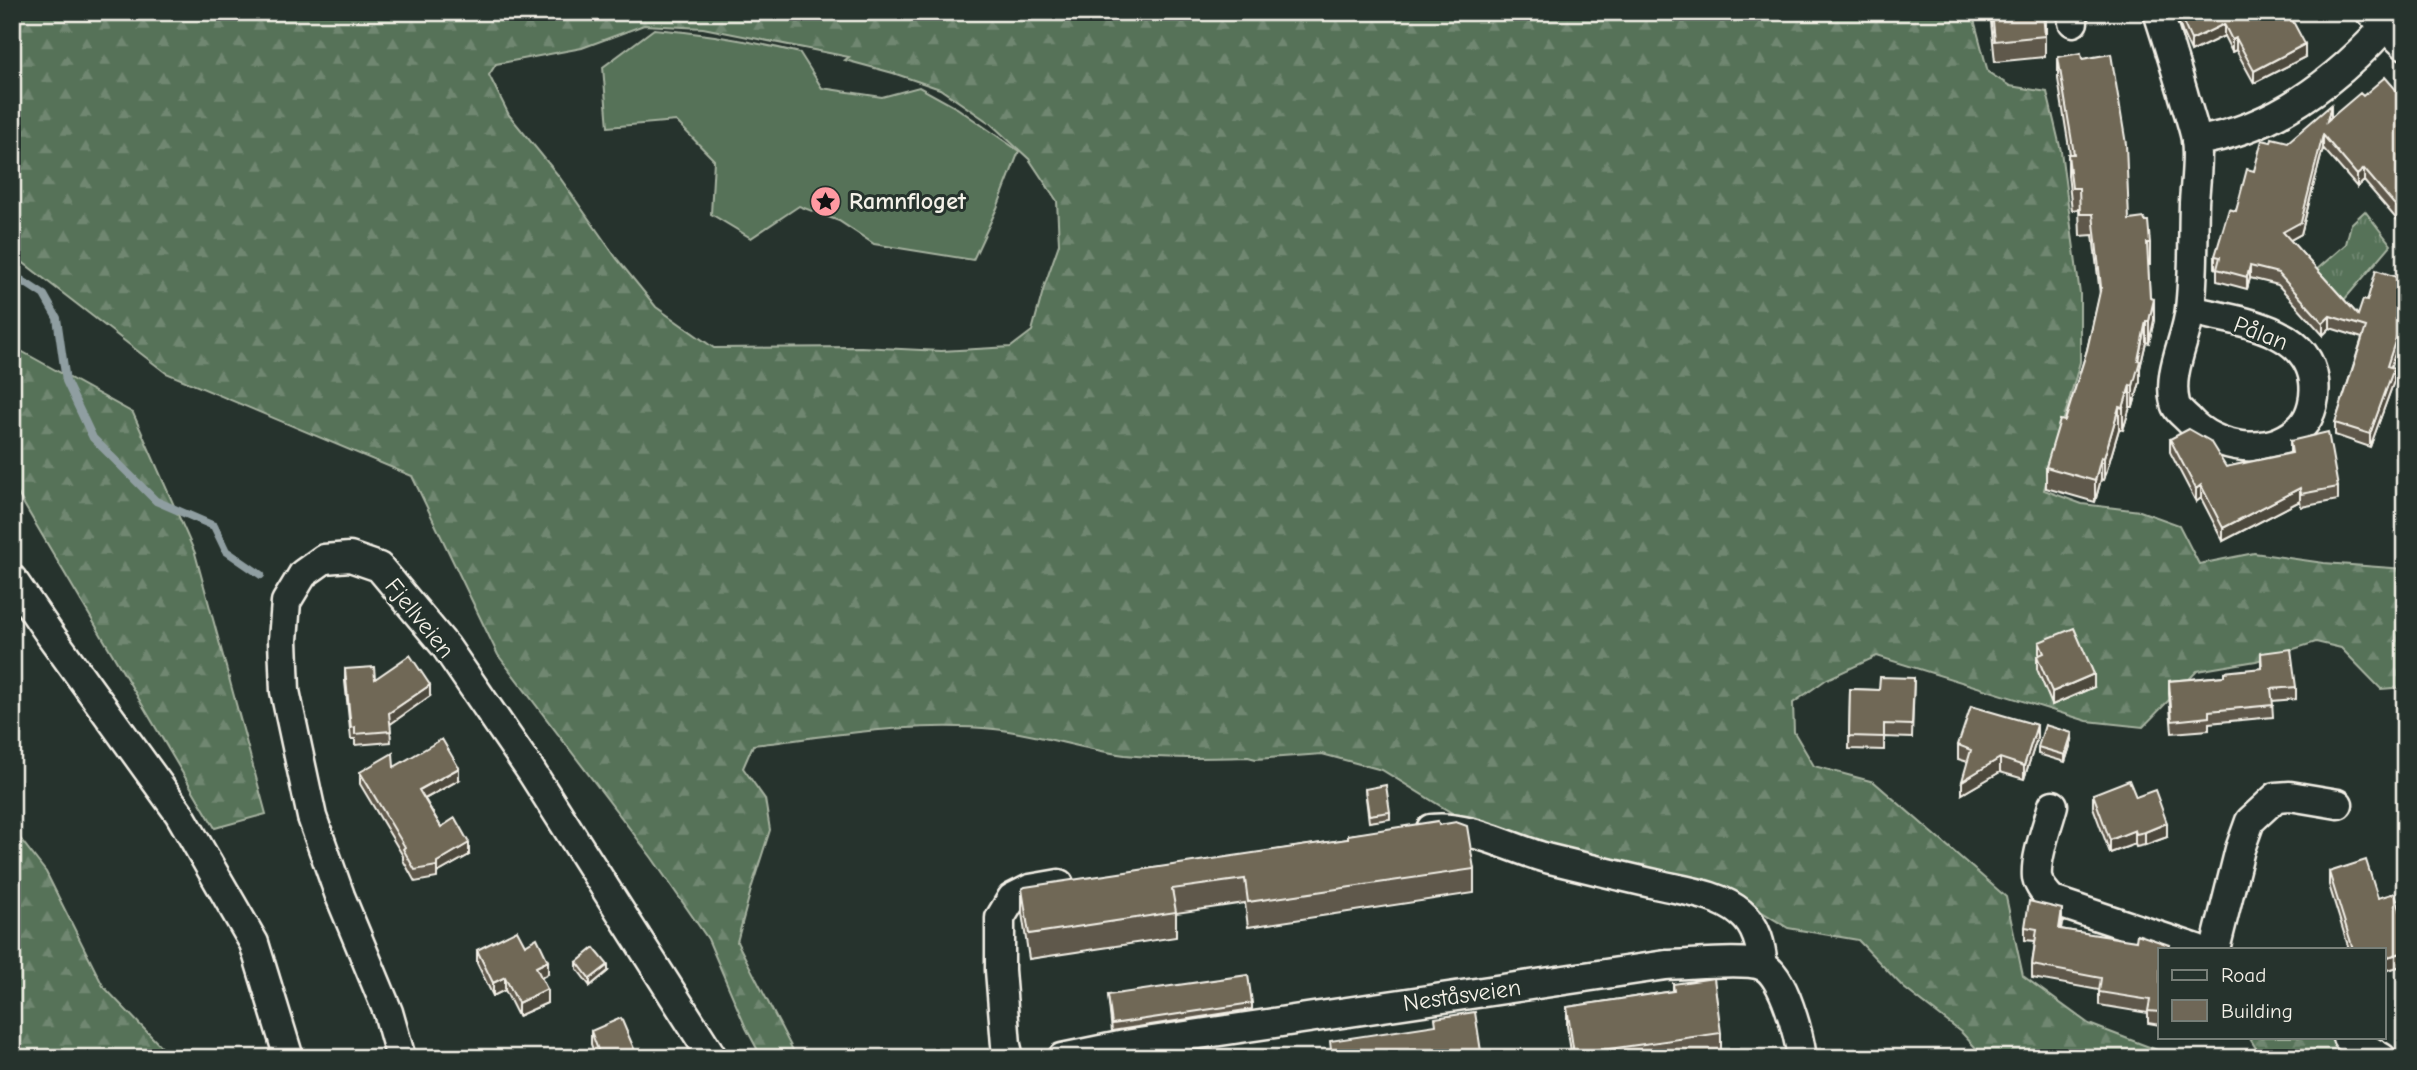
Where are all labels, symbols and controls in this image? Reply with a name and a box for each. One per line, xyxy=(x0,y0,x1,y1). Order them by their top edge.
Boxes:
place icon: Ramnfloget xyxy=(809,184,843,218)
place label: Ramnfloget xyxy=(849,187,967,215)
street label: Pålan xyxy=(2230,310,2292,356)
street label: Fjellveien xyxy=(379,573,461,663)
legend xyxy=(2158,948,2386,1038)
text: Road xyxy=(2221,963,2266,987)
street label: Neståsveien xyxy=(1401,973,1523,1017)
text: Building xyxy=(2221,999,2293,1023)

